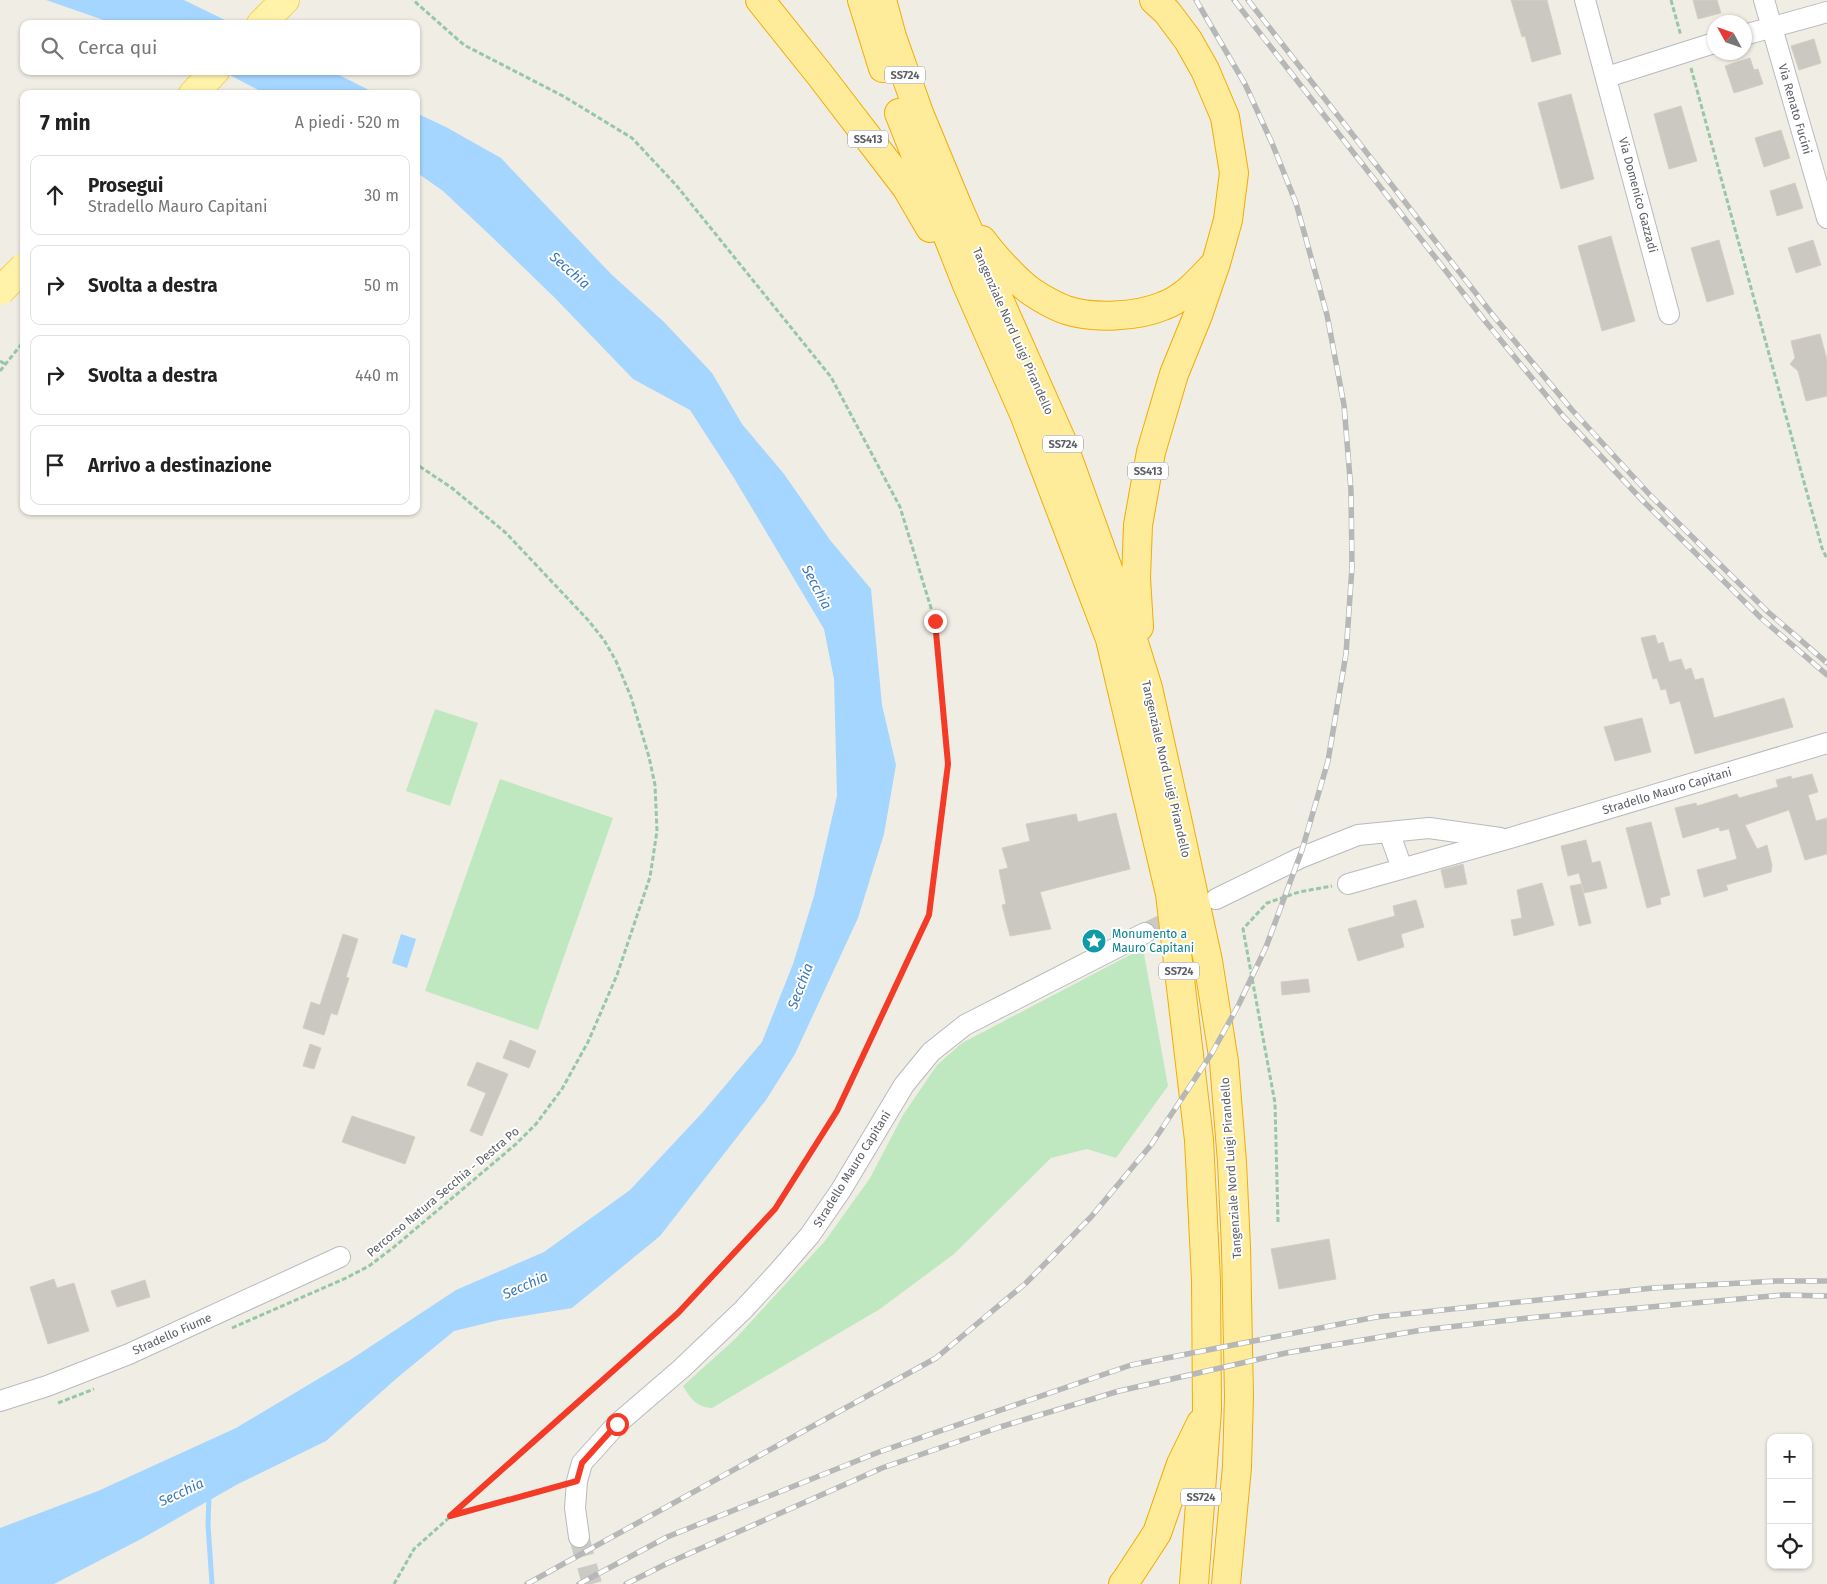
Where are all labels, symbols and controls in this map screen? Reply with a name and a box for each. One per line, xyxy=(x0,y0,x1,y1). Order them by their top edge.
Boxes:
north arrow xyxy=(1707,15,1752,60)
search box xyxy=(20,20,420,75)
icon: search xyxy=(38,34,66,62)
text: Cerca qui xyxy=(78,36,157,59)
street label: Via Renato Fucini xyxy=(1775,62,1815,156)
road number: SS724 xyxy=(885,66,925,84)
text: 7 min xyxy=(40,110,91,136)
text: A piedi · 520 m xyxy=(295,113,400,132)
road number: SS413 xyxy=(848,130,888,148)
street label: Via Domenico Gazzadi xyxy=(1616,136,1660,254)
text: Prosegui xyxy=(88,174,163,197)
icon: ahead xyxy=(41,181,69,209)
text: 30 m xyxy=(364,186,399,205)
text: Stradello Mauro Capitani xyxy=(88,197,268,216)
street label: Tangenziale Nord Luigi Pirandello xyxy=(970,245,1056,417)
water label: Secchia xyxy=(545,248,593,292)
icon: right xyxy=(41,271,69,299)
text: Svolta a destra xyxy=(88,274,218,297)
text: 50 m xyxy=(364,276,399,295)
icon: right xyxy=(41,361,69,389)
text: Svolta a destra xyxy=(88,364,218,387)
text: 440 m xyxy=(355,366,399,385)
road number: SS724 xyxy=(1043,436,1083,452)
icon: arrive xyxy=(41,451,69,479)
text: Arrivo a destinazione xyxy=(88,454,272,477)
road number: SS413 xyxy=(1128,462,1168,480)
water label: Secchia xyxy=(797,561,835,612)
route end xyxy=(924,610,947,633)
street label: Tangenziale Nord Luigi Pirandello xyxy=(1139,679,1193,859)
street label: Stradello Mauro Capitani xyxy=(1601,765,1733,817)
place label: Monumento a Mauro Capitani xyxy=(1112,927,1194,955)
place icon: Monumento a Mauro Capitani xyxy=(1081,928,1107,954)
water label: Secchia xyxy=(784,961,817,1012)
road number: SS724 xyxy=(1159,962,1199,979)
street label: Tangenziale Nord Luigi Pirandello xyxy=(1218,1077,1244,1259)
street label: Stradello Mauro Capitani xyxy=(810,1108,894,1230)
street label: Percorso Natura Secchia - Destra Po xyxy=(364,1124,522,1260)
water label: Secchia xyxy=(499,1268,550,1303)
street label: Stradello Fiume xyxy=(130,1310,214,1358)
route start xyxy=(606,1413,629,1436)
map controls xyxy=(1767,1434,1812,1569)
button: + xyxy=(1767,1434,1812,1479)
water label: Secchia xyxy=(155,1475,206,1511)
button: − xyxy=(1767,1479,1812,1524)
road number: SS724 xyxy=(1181,1488,1221,1505)
button: locate xyxy=(1767,1524,1812,1569)

